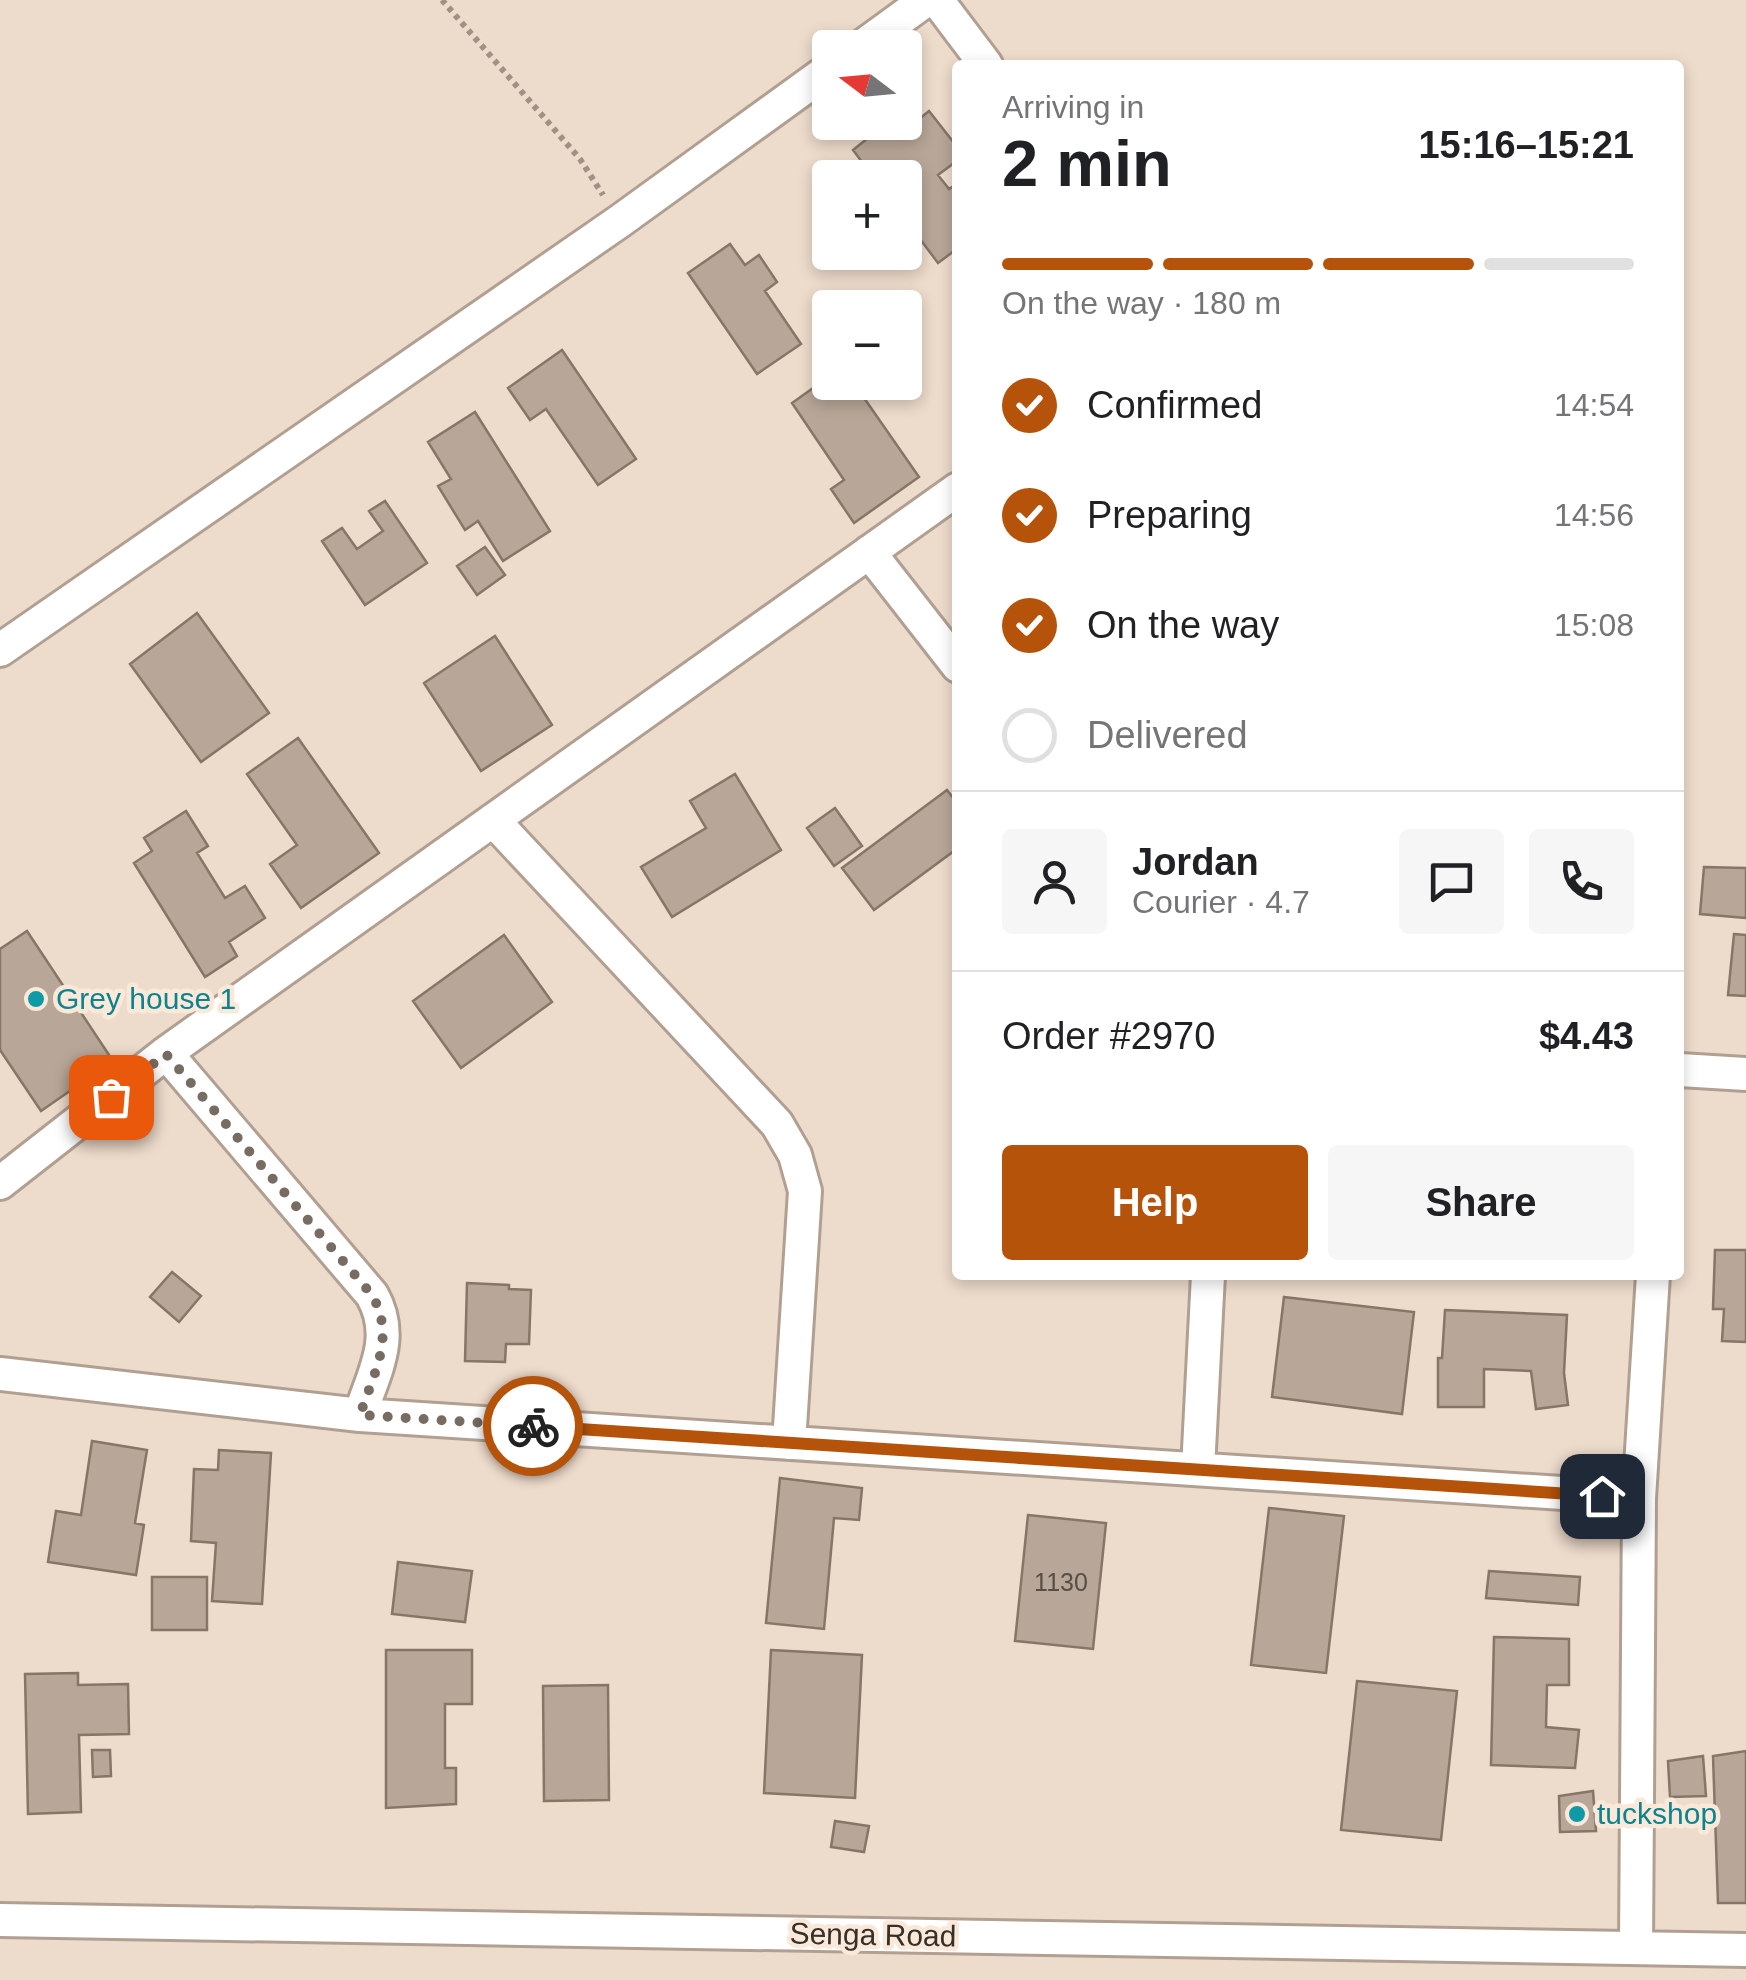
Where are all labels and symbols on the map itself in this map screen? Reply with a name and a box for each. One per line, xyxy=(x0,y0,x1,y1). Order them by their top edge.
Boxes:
north arrow xyxy=(812,30,922,140)
place label: Grey house 1 xyxy=(56,982,236,1015)
marker: Grey house 1 xyxy=(25,988,47,1010)
pin xyxy=(69,1055,154,1140)
courier xyxy=(483,1376,583,1476)
pin xyxy=(1560,1454,1645,1539)
house number: 1130 xyxy=(1034,1568,1088,1596)
place label: tuckshop xyxy=(1597,1797,1717,1830)
marker: tuckshop xyxy=(1566,1803,1588,1825)
street label: Senga Road xyxy=(789,1917,957,1952)

